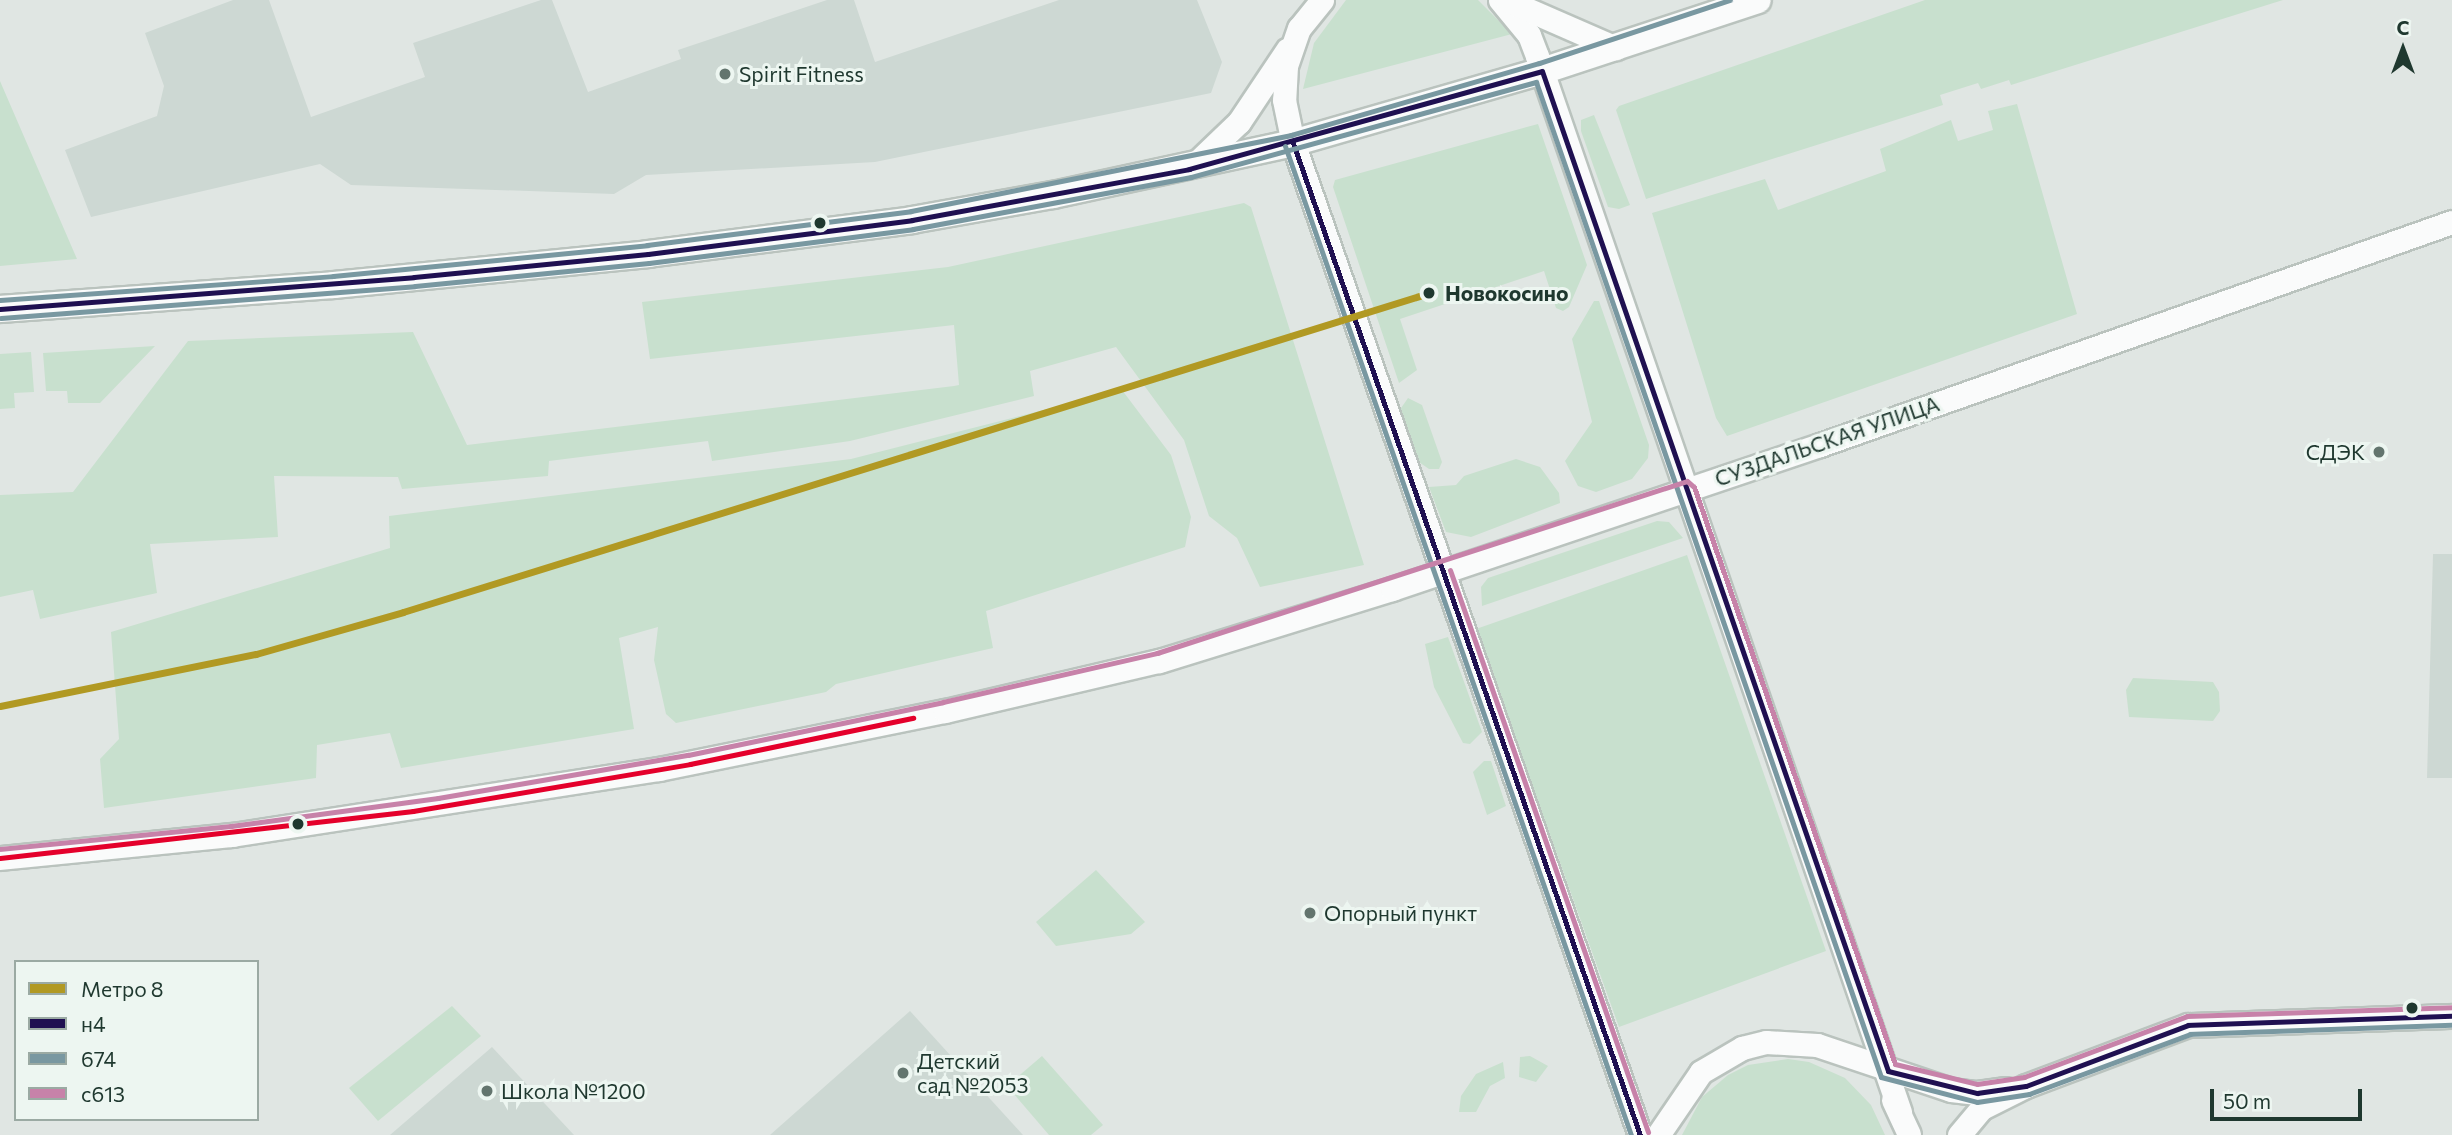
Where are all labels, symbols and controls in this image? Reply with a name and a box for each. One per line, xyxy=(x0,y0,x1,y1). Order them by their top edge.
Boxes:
north arrow xyxy=(2368,14,2438,84)
text: С xyxy=(2397,16,2410,39)
place label: Spirit Fitness xyxy=(739,61,864,87)
marker: Spirit Fitness xyxy=(717,66,733,82)
unlabelled marker xyxy=(813,216,827,230)
place label: Новокосино xyxy=(1445,280,1568,306)
marker: Новокосино xyxy=(1419,283,1439,303)
street label: СУЗДАЛЬСКАЯ УЛИЦА xyxy=(1711,391,1943,491)
place label: СДЭК xyxy=(2306,439,2365,465)
marker: СДЭК xyxy=(2371,444,2387,460)
unlabelled marker xyxy=(291,817,305,831)
place label: Опорный пункт xyxy=(1324,900,1477,926)
marker: Опорный пункт xyxy=(1302,905,1318,921)
legend xyxy=(14,960,259,1121)
text: Метро 8 xyxy=(81,976,164,1001)
unlabelled marker xyxy=(2405,1001,2419,1015)
text: н4 xyxy=(81,1011,106,1036)
text: 674 xyxy=(81,1046,116,1071)
place label: Детский сад №2053 xyxy=(917,1048,1029,1098)
marker: Детский сад №2053 xyxy=(895,1065,911,1081)
scale bar xyxy=(2214,1076,2366,1120)
place label: Школа №1200 xyxy=(501,1078,646,1104)
text: с613 xyxy=(81,1081,125,1106)
marker: Школа №1200 xyxy=(479,1083,495,1099)
text: 50 m xyxy=(2223,1088,2271,1113)

